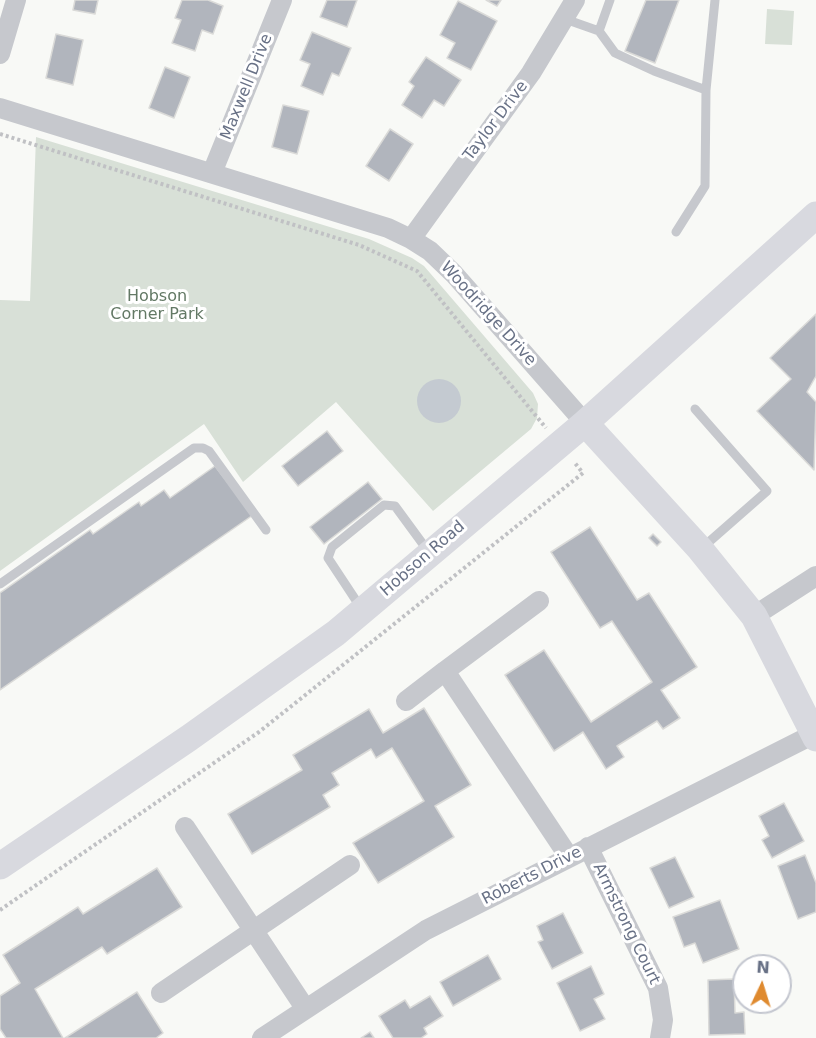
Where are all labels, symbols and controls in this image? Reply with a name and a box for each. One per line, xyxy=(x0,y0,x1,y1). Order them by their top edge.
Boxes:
street label: Maxwell Drive xyxy=(217,31,277,143)
street label: Taylor Drive xyxy=(460,77,532,165)
street label: Woodridge Drive xyxy=(436,258,540,370)
park label: Hobson Corner Park xyxy=(110,287,204,325)
street label: Hobson Road xyxy=(377,517,469,601)
street label: Roberts Drive xyxy=(479,843,585,909)
street label: Armstrong Court xyxy=(588,860,664,988)
north arrow xyxy=(732,954,792,1014)
text: N xyxy=(756,958,770,977)

